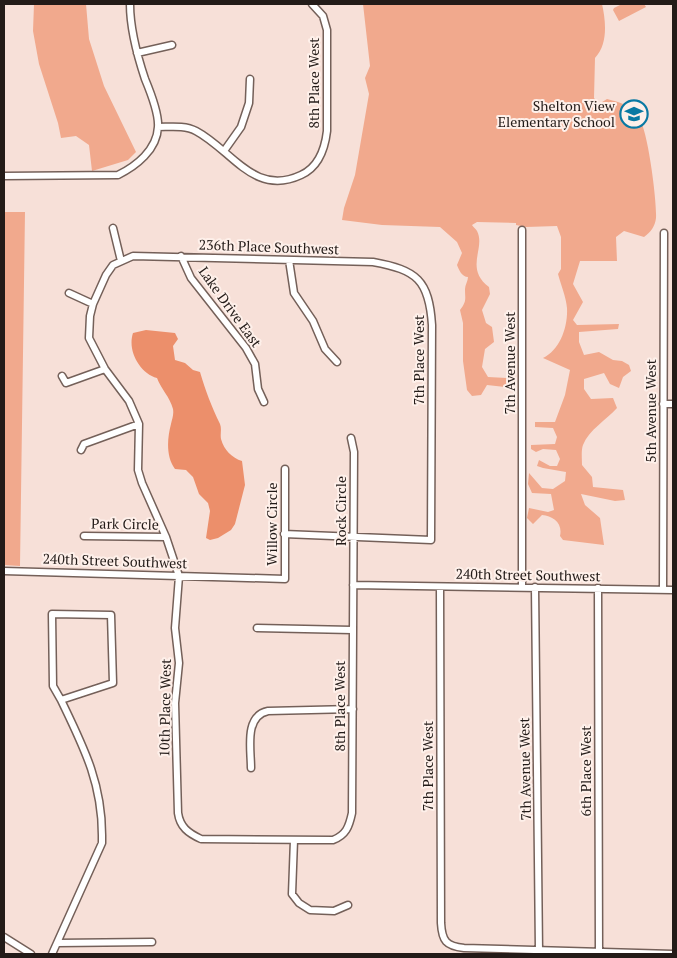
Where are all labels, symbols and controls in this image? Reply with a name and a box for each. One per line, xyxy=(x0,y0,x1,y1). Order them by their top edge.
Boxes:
street label: 8th Place West xyxy=(304,37,323,129)
place label: Shelton View Elementary School xyxy=(498,96,616,131)
school or university icon: Shelton View Elementary School xyxy=(619,99,649,129)
street label: 236th Place Southwest xyxy=(198,235,340,258)
street label: Lake Drive East xyxy=(195,262,267,352)
street label: 7th Avenue West xyxy=(500,311,519,415)
street label: 7th Place West xyxy=(409,314,428,405)
street label: 5th Avenue West xyxy=(641,358,660,463)
street label: Rock Circle xyxy=(331,476,350,546)
street label: Willow Circle xyxy=(262,482,281,566)
street label: Park Circle xyxy=(91,513,159,534)
street label: 240th Street Southwest xyxy=(42,548,189,573)
street label: 240th Street Southwest xyxy=(455,564,601,585)
street label: 10th Place West xyxy=(154,658,175,757)
street label: 8th Place West xyxy=(330,660,349,752)
street label: 7th Avenue West xyxy=(514,716,535,821)
street label: 7th Place West xyxy=(418,720,437,811)
street label: 6th Place West xyxy=(576,725,595,817)

